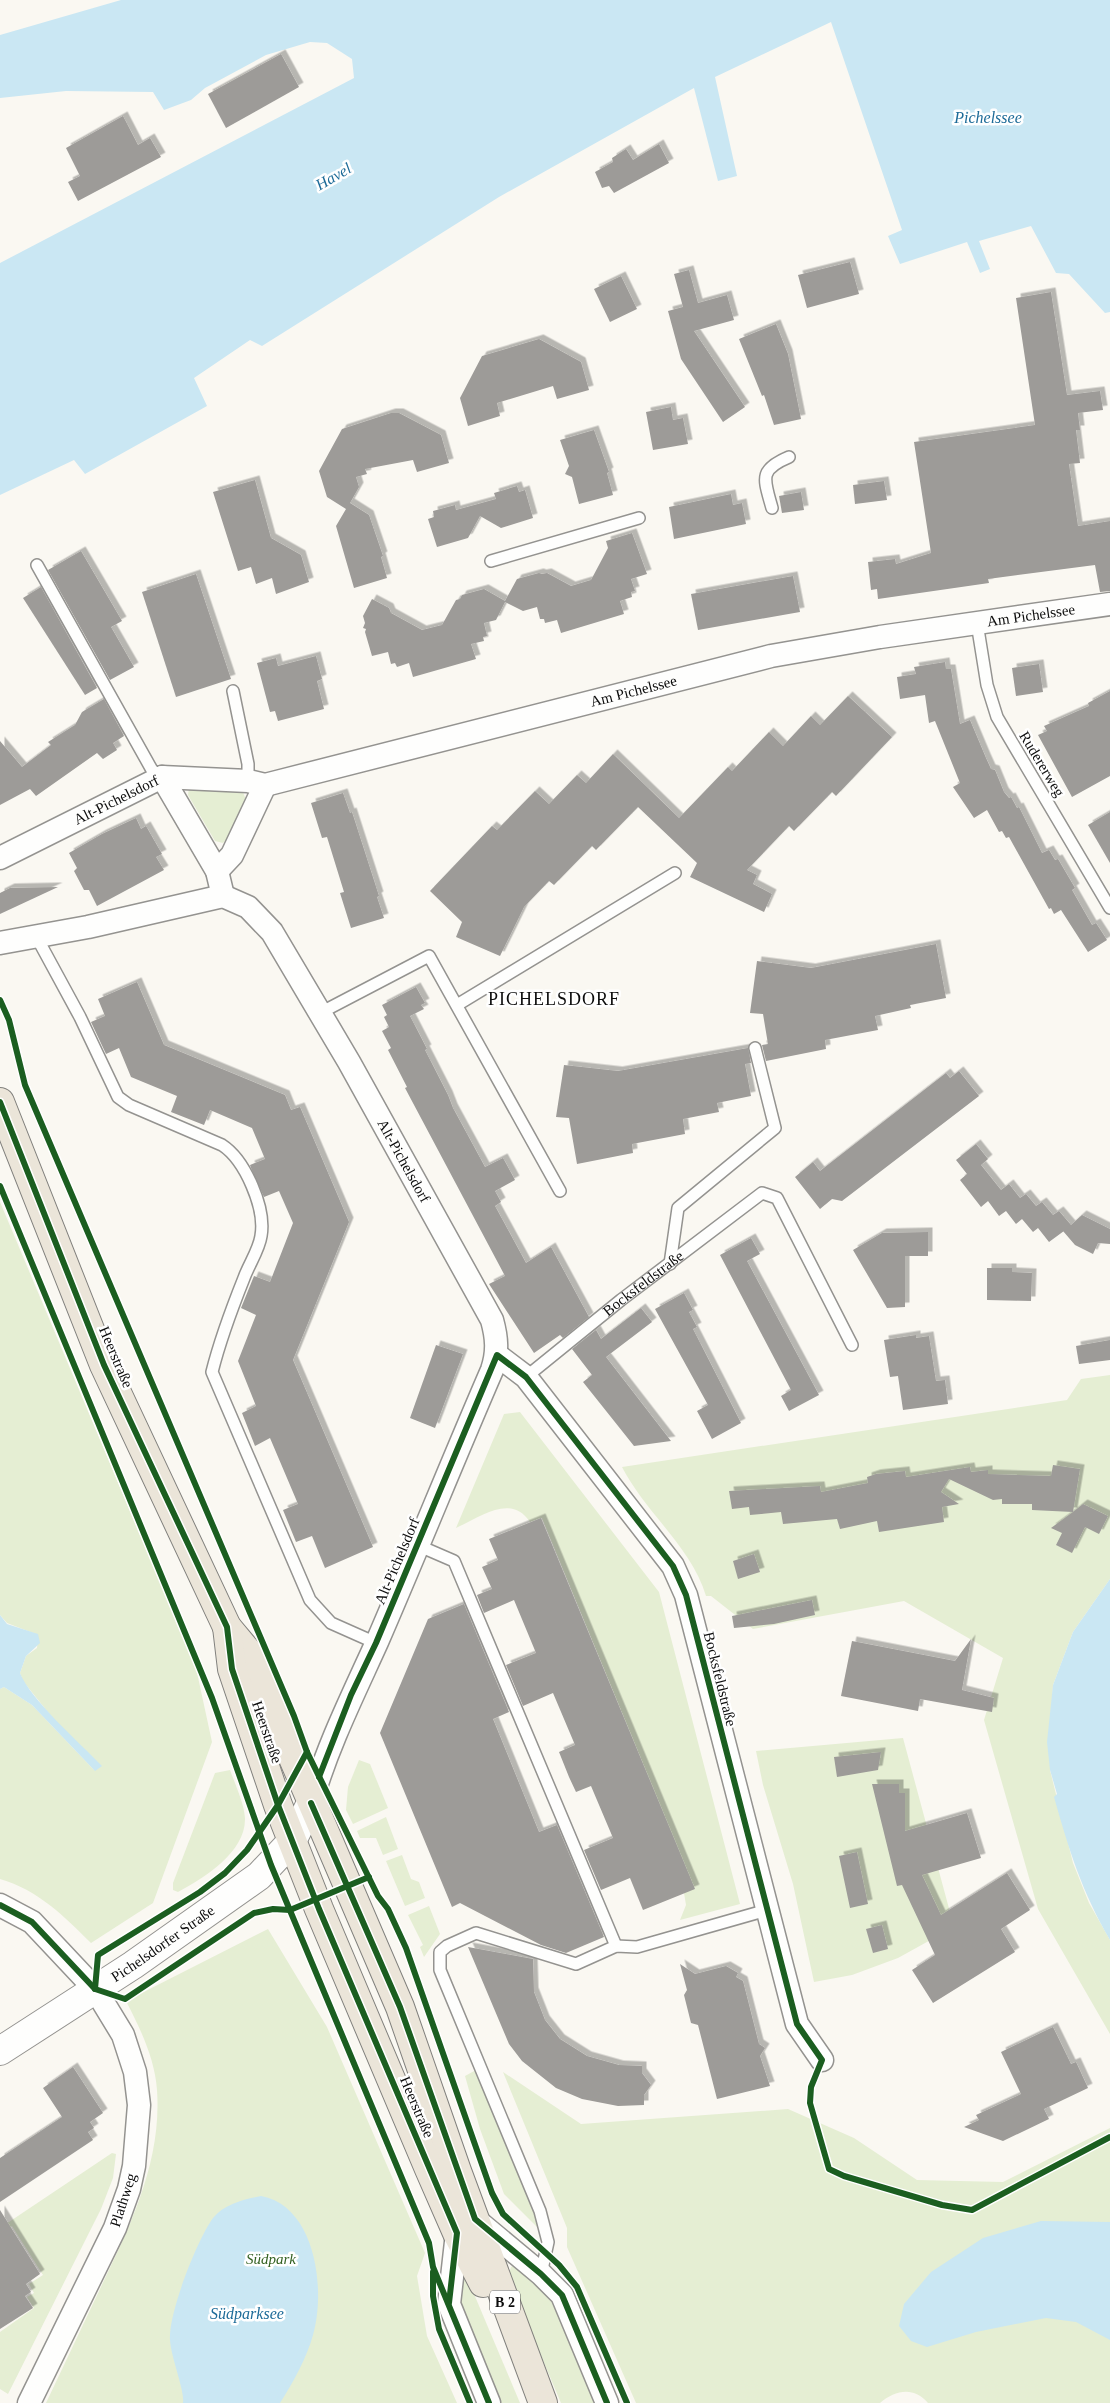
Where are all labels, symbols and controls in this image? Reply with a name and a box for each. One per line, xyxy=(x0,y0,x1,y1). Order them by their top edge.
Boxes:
water label: Pichelssee xyxy=(953,109,1022,126)
water label: Havel xyxy=(312,159,355,194)
street label: Am Pichelssee xyxy=(986,601,1076,630)
street label: Am Pichelssee xyxy=(589,672,679,710)
street label: Rudererweg xyxy=(1016,728,1068,800)
street label: Alt-Pichelsdorf xyxy=(71,772,161,828)
district label: PICHELSDORF xyxy=(488,989,620,1009)
street label: Alt-Pichelsdorf xyxy=(374,1116,433,1205)
street label: Bocksfeldstraße xyxy=(600,1247,687,1319)
street label: Heerstraße xyxy=(96,1324,136,1390)
street label: Alt-Pichelsdorf xyxy=(372,1515,422,1607)
street label: Bocksfeldstraße xyxy=(701,1630,740,1728)
street label: Heerstraße xyxy=(249,1699,285,1766)
street label: Pichelsdorfer Straße xyxy=(108,1902,218,1985)
street label: Heerstraße xyxy=(397,2074,437,2140)
street label: Plathweg xyxy=(107,2171,139,2229)
park label: Südpark xyxy=(246,2251,296,2267)
road number: B 2 xyxy=(490,2290,520,2314)
water label: Südparksee xyxy=(210,2305,284,2323)

